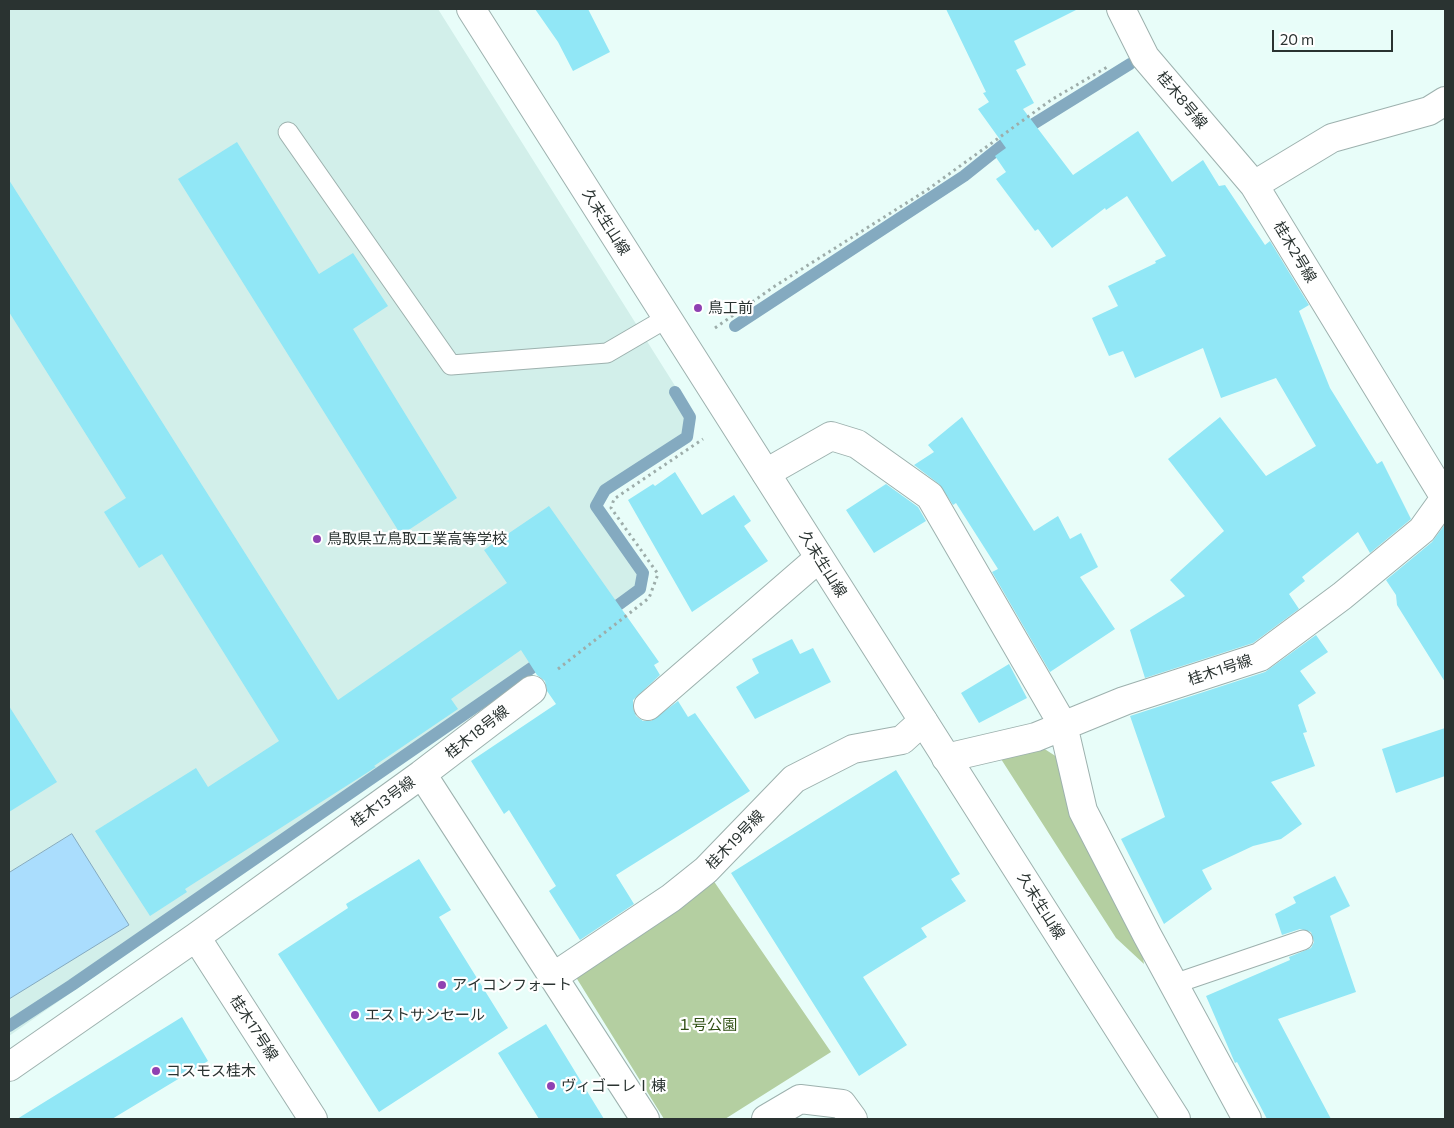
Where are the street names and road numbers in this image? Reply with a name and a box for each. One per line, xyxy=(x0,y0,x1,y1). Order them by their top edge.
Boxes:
street label: 桂木8号線 xyxy=(1153,68,1211,132)
street label: 久末生山線 xyxy=(578,185,634,259)
street label: 桂木2号線 xyxy=(1270,218,1320,286)
street label: 久末生山線 xyxy=(795,527,851,601)
street label: 桂木1号線 xyxy=(1186,651,1254,689)
street label: 桂木18号線 xyxy=(442,702,512,762)
street label: 桂木13号線 xyxy=(347,773,419,831)
street label: 桂木19号線 xyxy=(702,807,768,873)
street label: 久末生山線 xyxy=(1013,869,1069,943)
street label: 桂木17号線 xyxy=(226,992,282,1064)

